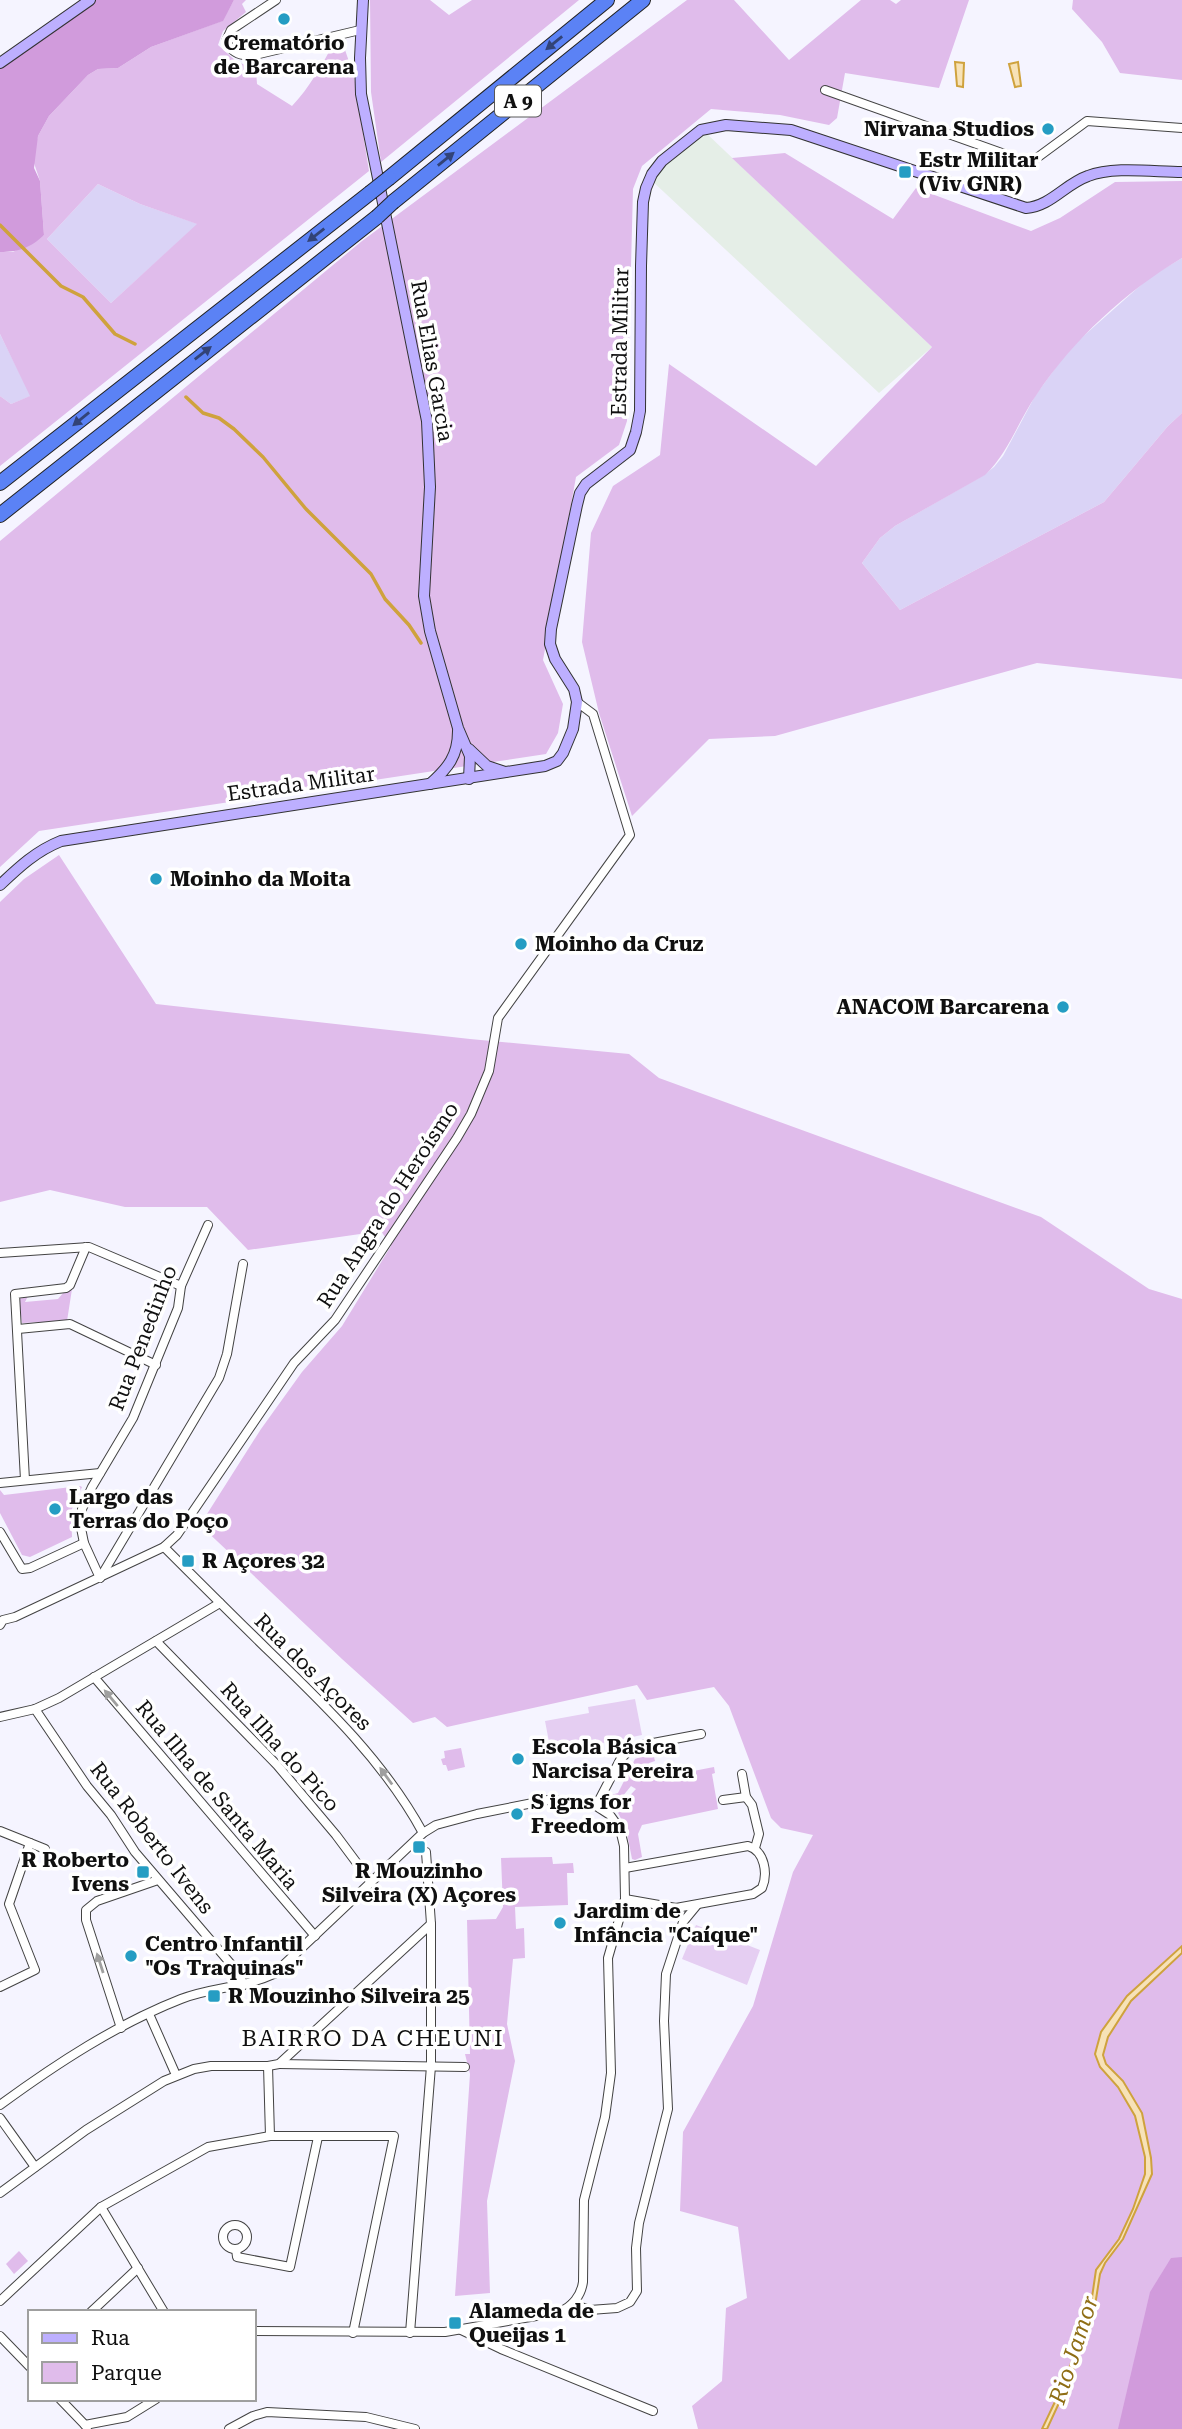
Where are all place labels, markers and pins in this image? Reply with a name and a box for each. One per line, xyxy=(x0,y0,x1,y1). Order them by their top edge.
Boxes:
marker: Crematório de Barcarena xyxy=(276,11,292,27)
place label: Crematório de Barcarena xyxy=(213,31,355,79)
place label: Nirvana Studios xyxy=(864,117,1034,141)
marker: Nirvana Studios xyxy=(1040,121,1056,137)
place label: Estr Militar (Viv GNR) xyxy=(919,148,1039,196)
marker: Estr Militar (Viv GNR) xyxy=(897,164,913,180)
place label: Moinho da Moita xyxy=(170,867,351,891)
marker: Moinho da Moita xyxy=(148,871,164,887)
place label: Moinho da Cruz xyxy=(535,932,703,956)
marker: Moinho da Cruz xyxy=(513,936,529,952)
place label: ANACOM Barcarena xyxy=(837,995,1050,1019)
marker: ANACOM Barcarena xyxy=(1055,999,1071,1015)
place label: Largo das Terras do Poço xyxy=(69,1485,229,1533)
marker: Largo das Terras do Poço xyxy=(47,1501,63,1517)
place label: R Açores 32 xyxy=(202,1549,325,1573)
marker: R Açores 32 xyxy=(180,1553,196,1569)
place label: Escola Básica Narcisa Pereira xyxy=(532,1735,695,1783)
marker: Escola Básica Narcisa Pereira xyxy=(510,1751,526,1767)
place label: S igns for Freedom xyxy=(531,1790,632,1838)
marker: S igns for Freedom xyxy=(509,1806,525,1822)
marker: R Mouzinho Silveira (X) Açores xyxy=(411,1839,427,1855)
place label: R Roberto Ivens xyxy=(21,1848,129,1896)
place label: R Mouzinho Silveira (X) Açores xyxy=(322,1859,516,1907)
marker: R Roberto Ivens xyxy=(135,1864,151,1880)
place label: Jardim de Infância "Caíque" xyxy=(574,1899,758,1947)
marker: Jardim de Infância "Caíque" xyxy=(552,1915,568,1931)
place label: Centro Infantil "Os Traquinas" xyxy=(145,1932,304,1980)
marker: Centro Infantil "Os Traquinas" xyxy=(123,1948,139,1964)
place label: R Mouzinho Silveira 25 xyxy=(228,1984,470,2008)
marker: R Mouzinho Silveira 25 xyxy=(206,1988,222,2004)
place label: Alameda de Queijas 1 xyxy=(469,2299,594,2347)
marker: Alameda de Queijas 1 xyxy=(447,2315,463,2331)

